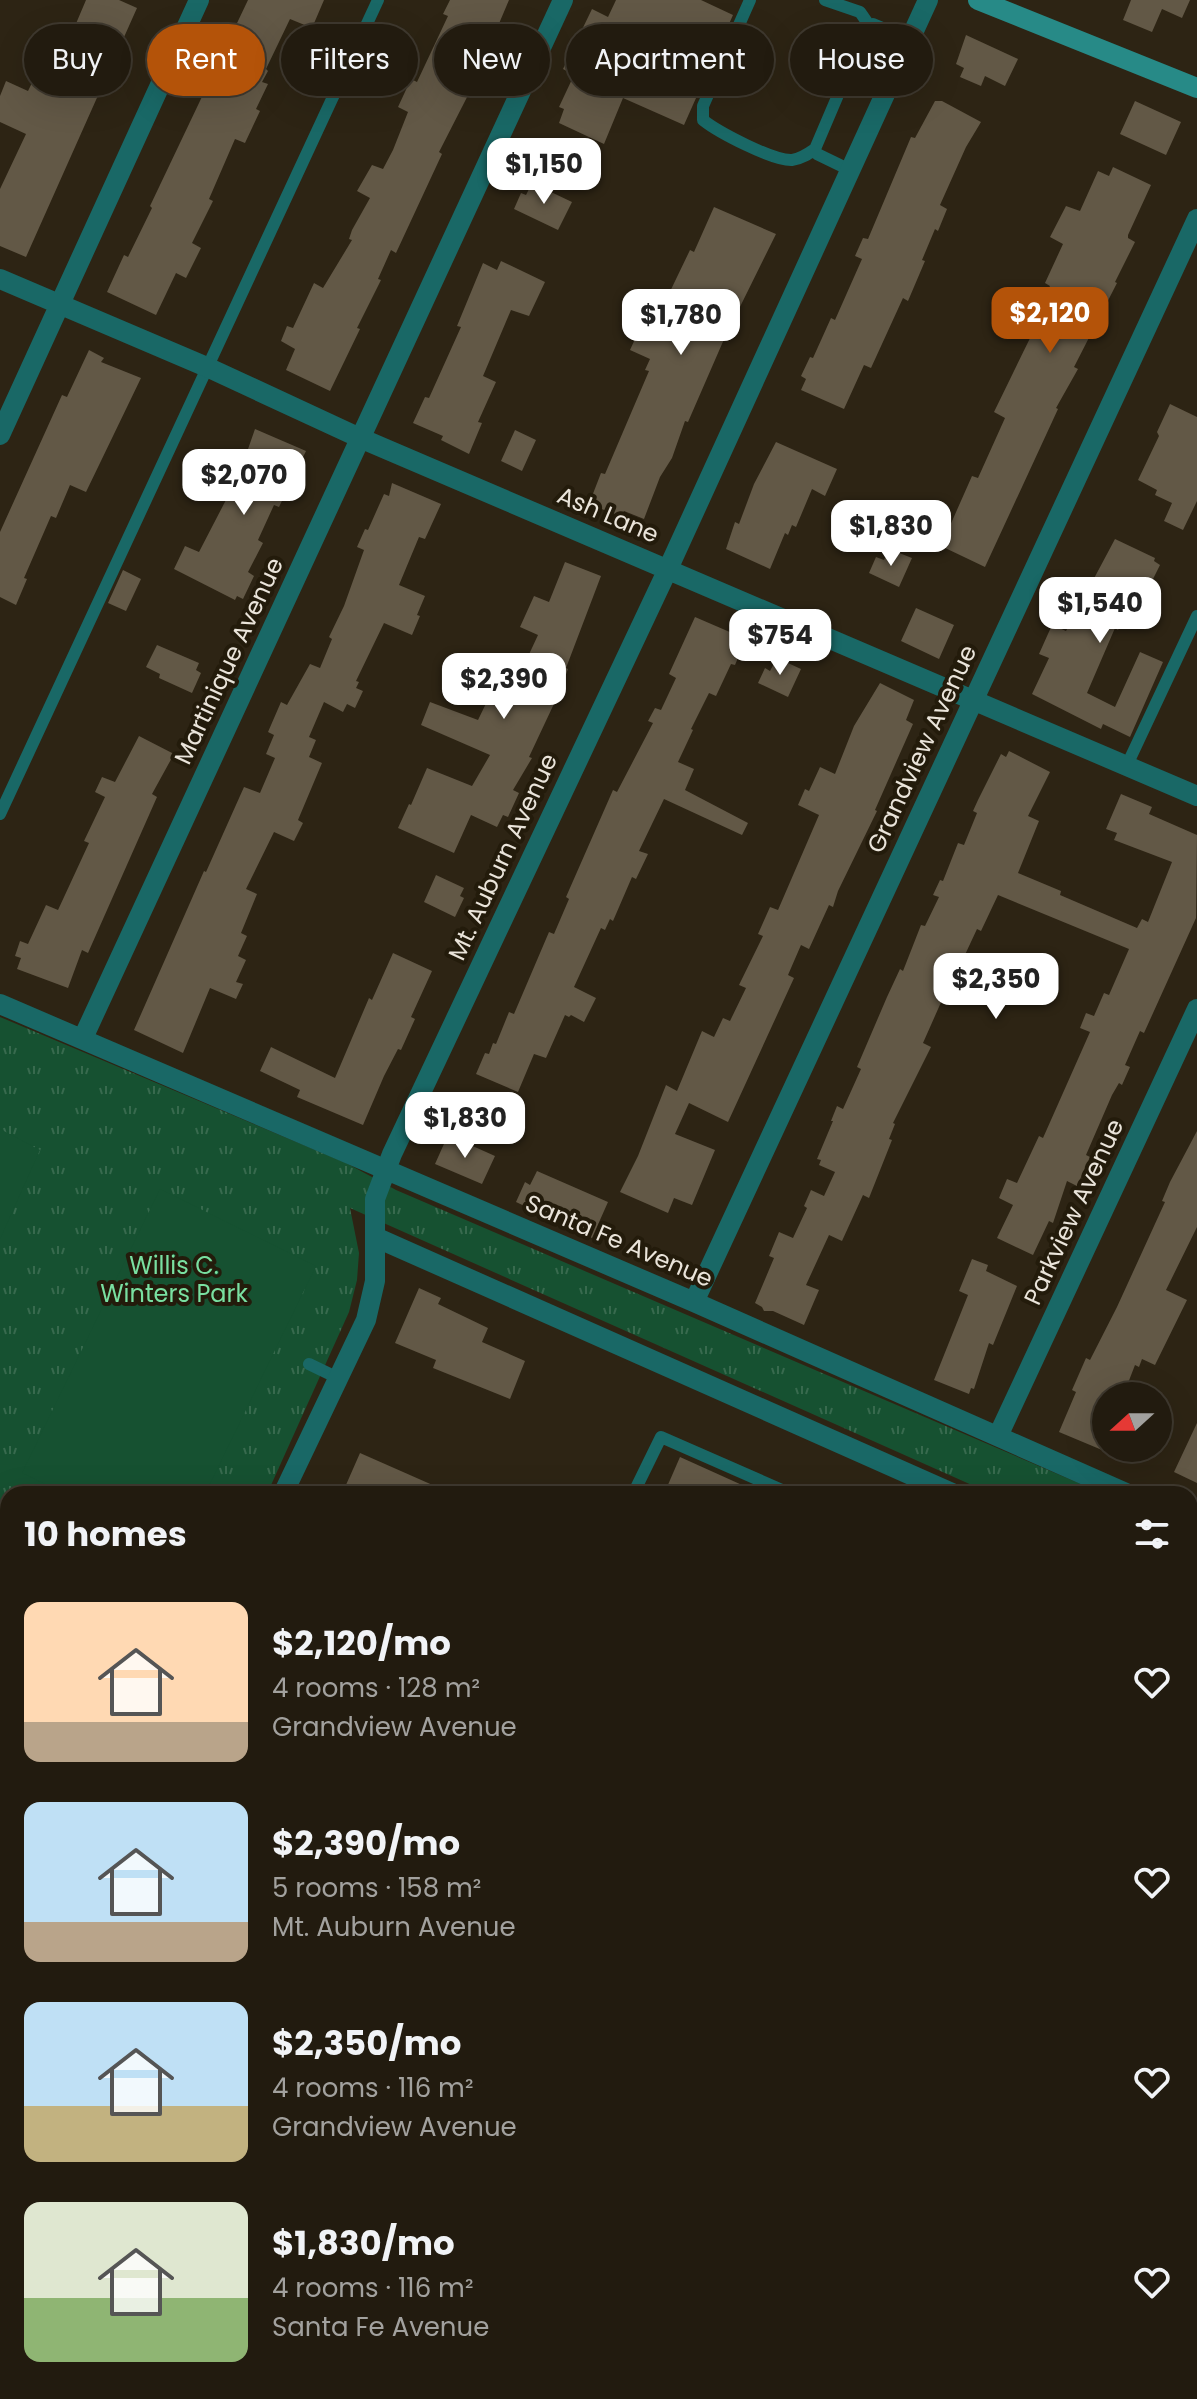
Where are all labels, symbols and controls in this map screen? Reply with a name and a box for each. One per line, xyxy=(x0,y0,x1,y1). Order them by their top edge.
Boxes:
chip: Buy xyxy=(24,24,131,96)
chip: Rent xyxy=(147,24,265,96)
chip: Filters xyxy=(281,24,418,96)
chip: New xyxy=(434,24,550,96)
chip: Apartment xyxy=(566,24,774,96)
chip: House xyxy=(790,24,933,96)
pin: $1,150 xyxy=(479,138,609,206)
text: $1,150 xyxy=(505,146,583,182)
pin: $2,120 xyxy=(985,287,1115,355)
pin: $1,780 xyxy=(616,289,746,357)
text: $2,120 xyxy=(1010,295,1091,331)
text: $1,780 xyxy=(640,297,722,333)
pin: $2,070 xyxy=(179,449,309,517)
text: $2,070 xyxy=(200,457,288,493)
street label: Ash Lane xyxy=(552,478,664,551)
pin: $1,830 xyxy=(826,500,956,568)
text: $1,830 xyxy=(849,508,933,544)
street label: Martinique Avenue xyxy=(166,552,291,770)
pin: $1,540 xyxy=(1035,577,1165,645)
text: $1,540 xyxy=(1057,585,1143,621)
pin: $754 xyxy=(733,609,827,677)
text: $754 xyxy=(747,617,813,653)
street label: Grandview Avenue xyxy=(859,639,984,858)
pin: $2,390 xyxy=(439,653,569,721)
text: $2,390 xyxy=(460,661,548,697)
street label: Mt. Auburn Avenue xyxy=(440,748,565,966)
pin: $2,350 xyxy=(931,953,1061,1021)
text: $2,350 xyxy=(952,961,1041,997)
pin: $1,830 xyxy=(400,1092,530,1160)
text: $1,830 xyxy=(423,1100,507,1136)
street label: Parkview Avenue xyxy=(1016,1113,1131,1310)
street label: Santa Fe Avenue xyxy=(520,1186,718,1295)
park label: Willis C. Winters Park xyxy=(100,1249,248,1310)
north arrow xyxy=(1092,1382,1172,1462)
map controls xyxy=(1092,1382,1172,1462)
text: 10 homes xyxy=(24,1510,187,1558)
icon: filters xyxy=(1130,1512,1174,1556)
text: $2,120/mo xyxy=(272,1619,451,1667)
icon: home xyxy=(88,1634,184,1730)
icon: heart xyxy=(1130,1660,1174,1704)
text: 4 rooms · 128 m² xyxy=(272,1670,480,1706)
text: Grandview Avenue xyxy=(272,1709,517,1745)
text: $2,390/mo xyxy=(272,1819,460,1867)
icon: home xyxy=(88,1834,184,1930)
icon: heart xyxy=(1130,1860,1174,1904)
text: 5 rooms · 158 m² xyxy=(272,1870,481,1906)
text: Mt. Auburn Avenue xyxy=(272,1909,516,1945)
text: $2,350/mo xyxy=(272,2019,461,2067)
icon: home xyxy=(88,2034,184,2130)
icon: heart xyxy=(1130,2060,1174,2104)
text: 4 rooms · 116 m² xyxy=(272,2070,473,2106)
text: Grandview Avenue xyxy=(272,2109,517,2145)
text: $1,830/mo xyxy=(272,2219,455,2267)
icon: home xyxy=(88,2234,184,2330)
icon: heart xyxy=(1130,2260,1174,2304)
text: 4 rooms · 116 m² xyxy=(272,2270,473,2306)
text: Santa Fe Avenue xyxy=(272,2309,489,2345)

